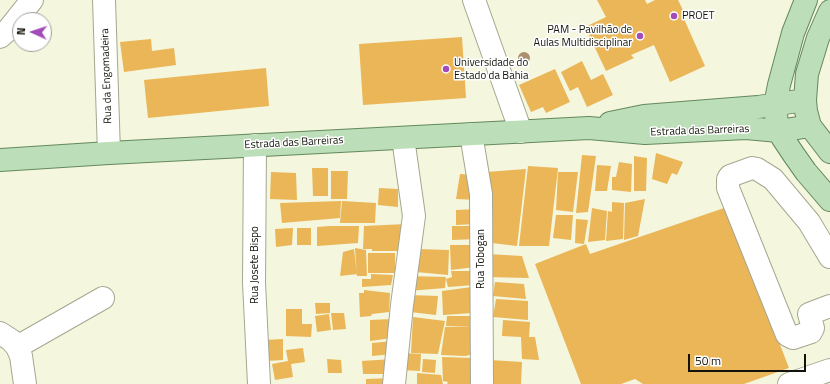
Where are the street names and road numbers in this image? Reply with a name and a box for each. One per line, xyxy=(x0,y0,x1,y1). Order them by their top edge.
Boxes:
street label: Rua da Engomadeira xyxy=(99,28,115,124)
street label: Estrada das Barreiras xyxy=(650,123,750,139)
street label: Estrada das Barreiras xyxy=(244,134,344,152)
street label: Rua Josete Bispo xyxy=(248,226,262,304)
street label: Rua Tobogan xyxy=(474,229,488,289)

